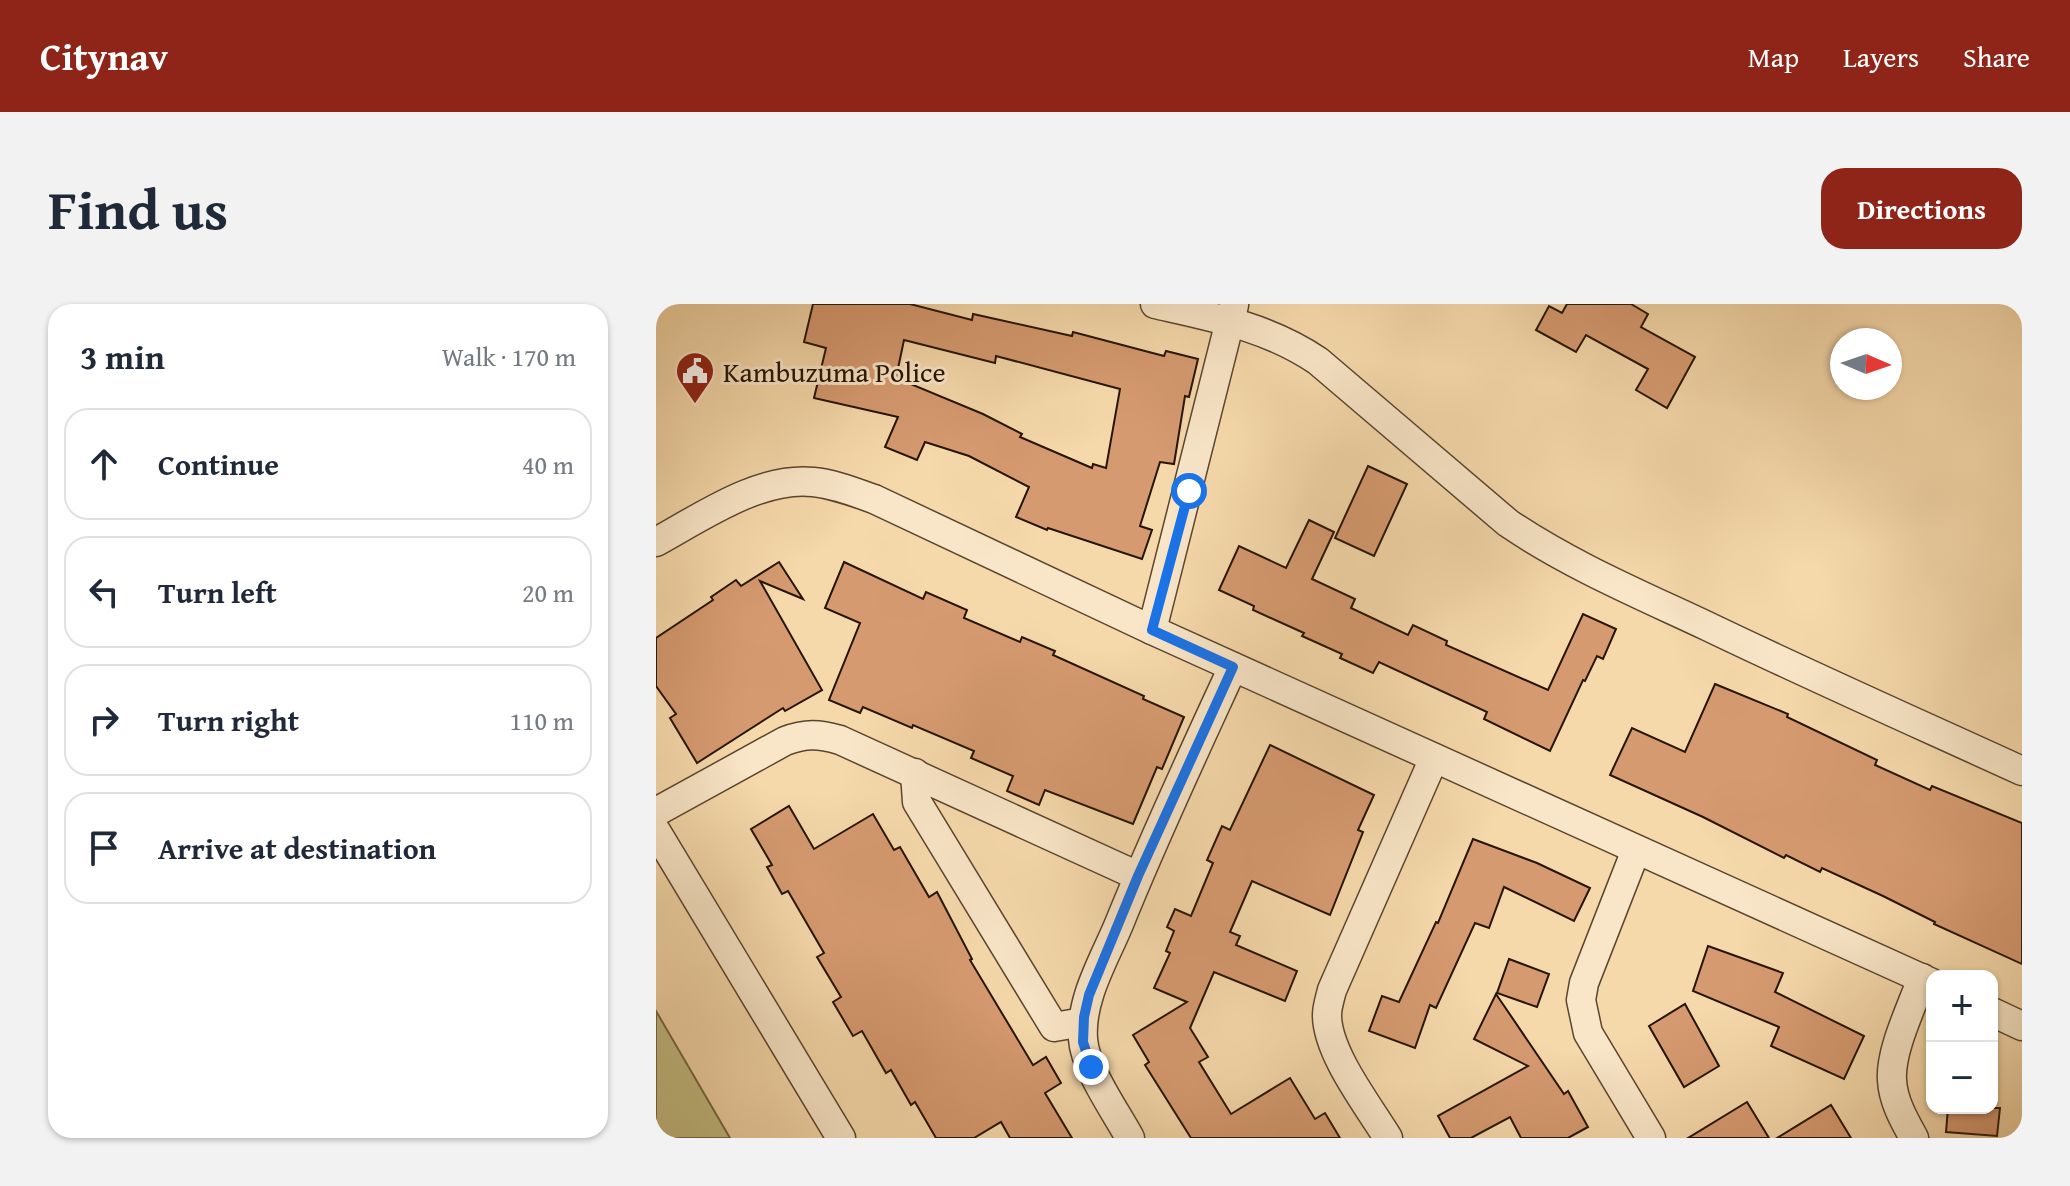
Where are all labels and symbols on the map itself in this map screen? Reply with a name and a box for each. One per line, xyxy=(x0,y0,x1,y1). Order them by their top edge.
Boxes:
north arrow xyxy=(1830,328,1902,400)
public building icon: Kambuzuma Police xyxy=(674,350,716,405)
place label: Kambuzuma Police xyxy=(723,351,946,392)
route start xyxy=(1171,473,1207,509)
route end xyxy=(1073,1049,1109,1085)

